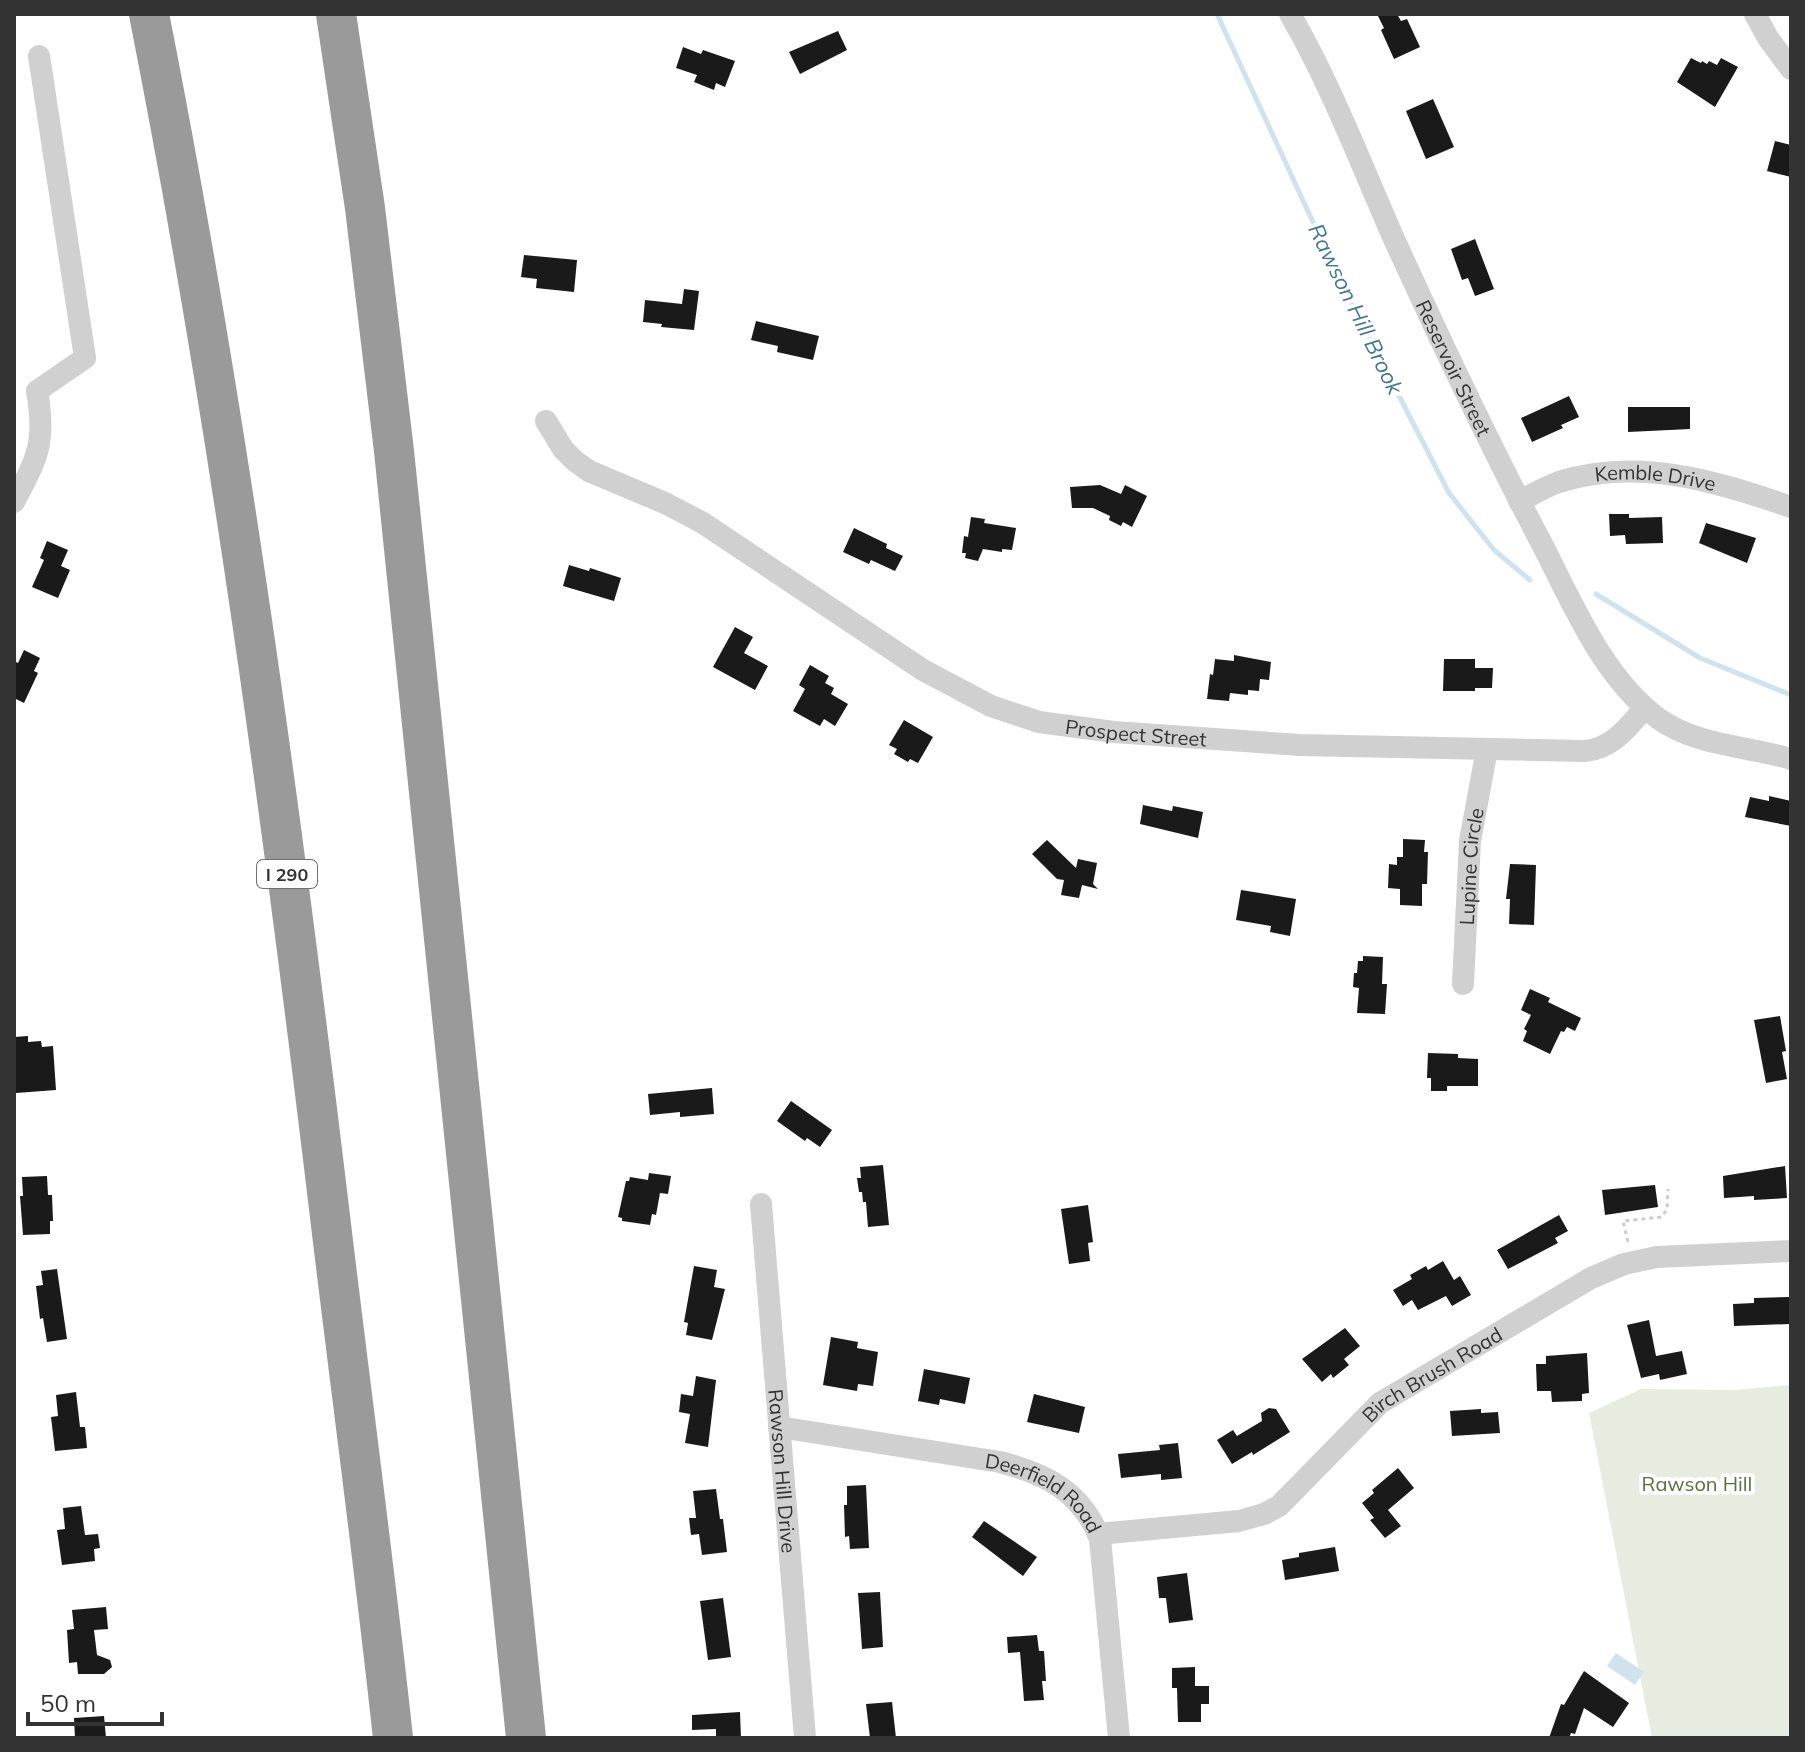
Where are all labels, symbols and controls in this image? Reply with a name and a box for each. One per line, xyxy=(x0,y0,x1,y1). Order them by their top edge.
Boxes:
water label: Rawson Hill Brook xyxy=(1302,219,1410,400)
street label: Reservoir Street xyxy=(1411,296,1497,440)
street label: Kemble Drive xyxy=(1593,459,1719,496)
street label: Prospect Street xyxy=(1064,713,1207,751)
street label: Lupine Circle xyxy=(1453,805,1488,926)
road number: I 290 xyxy=(257,860,317,888)
street label: Birch Brush Road xyxy=(1356,1321,1506,1427)
street label: Rawson Hill Drive xyxy=(764,1388,802,1554)
street label: Deerfield Road xyxy=(983,1447,1108,1537)
park label: Rawson Hill xyxy=(1642,1471,1752,1496)
scale bar xyxy=(28,1676,162,1726)
text: 50 m xyxy=(40,1688,96,1718)

